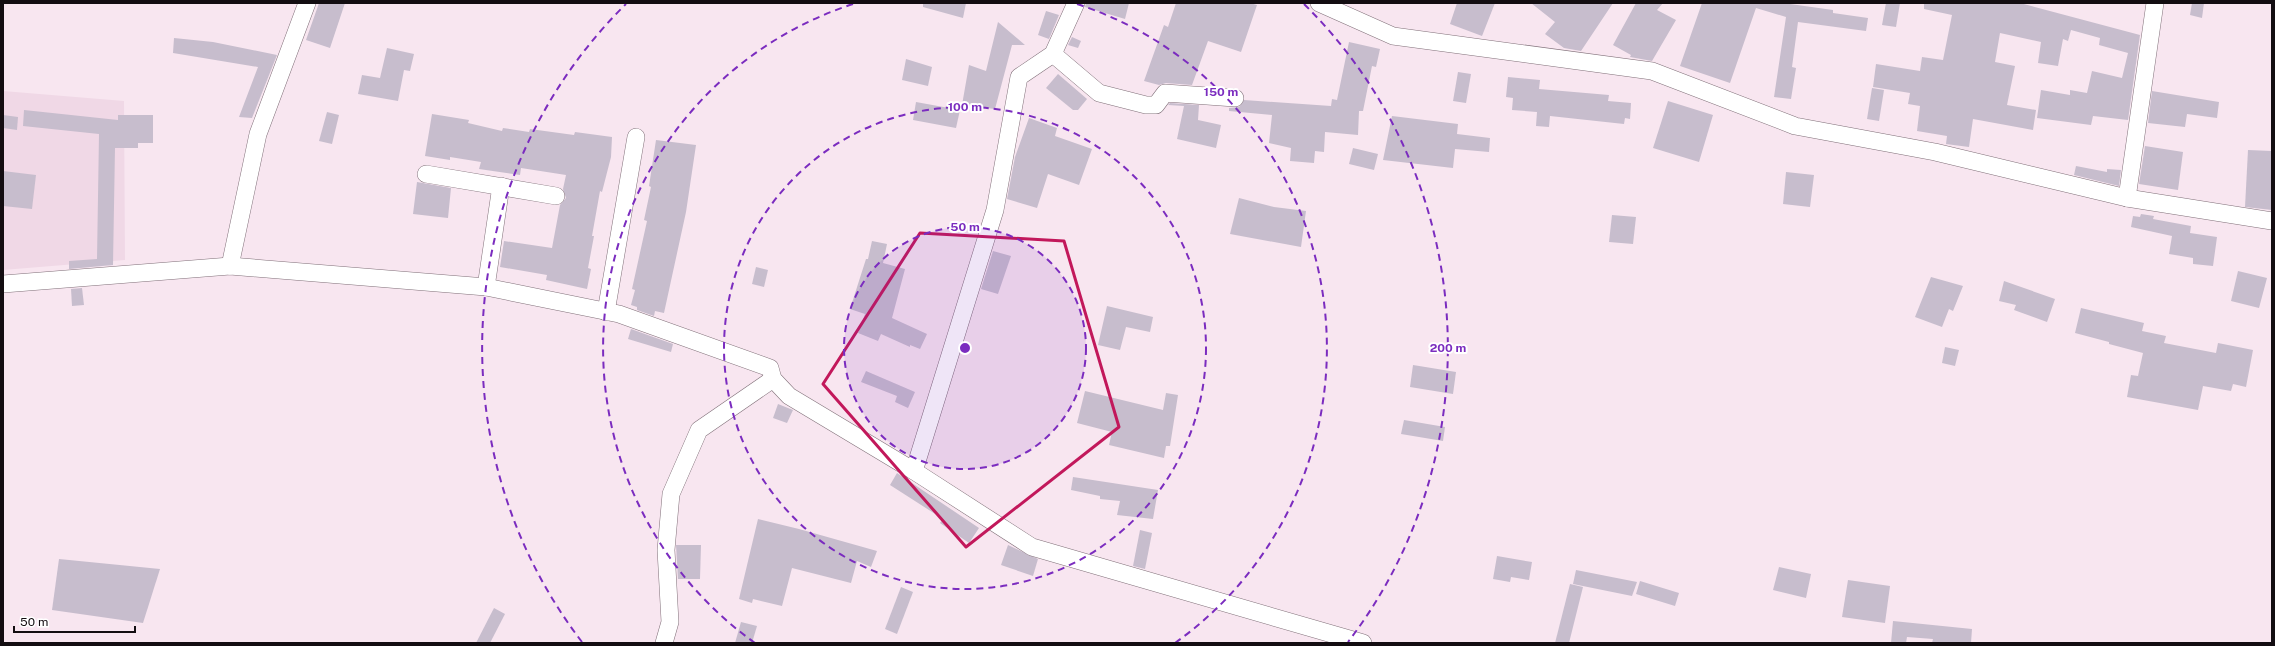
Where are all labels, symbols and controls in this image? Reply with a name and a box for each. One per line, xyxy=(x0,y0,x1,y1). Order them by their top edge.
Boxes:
text: 150 m xyxy=(1204,85,1238,99)
text: 100 m xyxy=(948,100,982,114)
text: 50 m xyxy=(950,220,980,234)
centre of rings xyxy=(958,341,972,355)
text: 200 m xyxy=(1430,341,1466,355)
scale bar xyxy=(14,608,135,634)
text: 50 m xyxy=(20,615,48,629)

